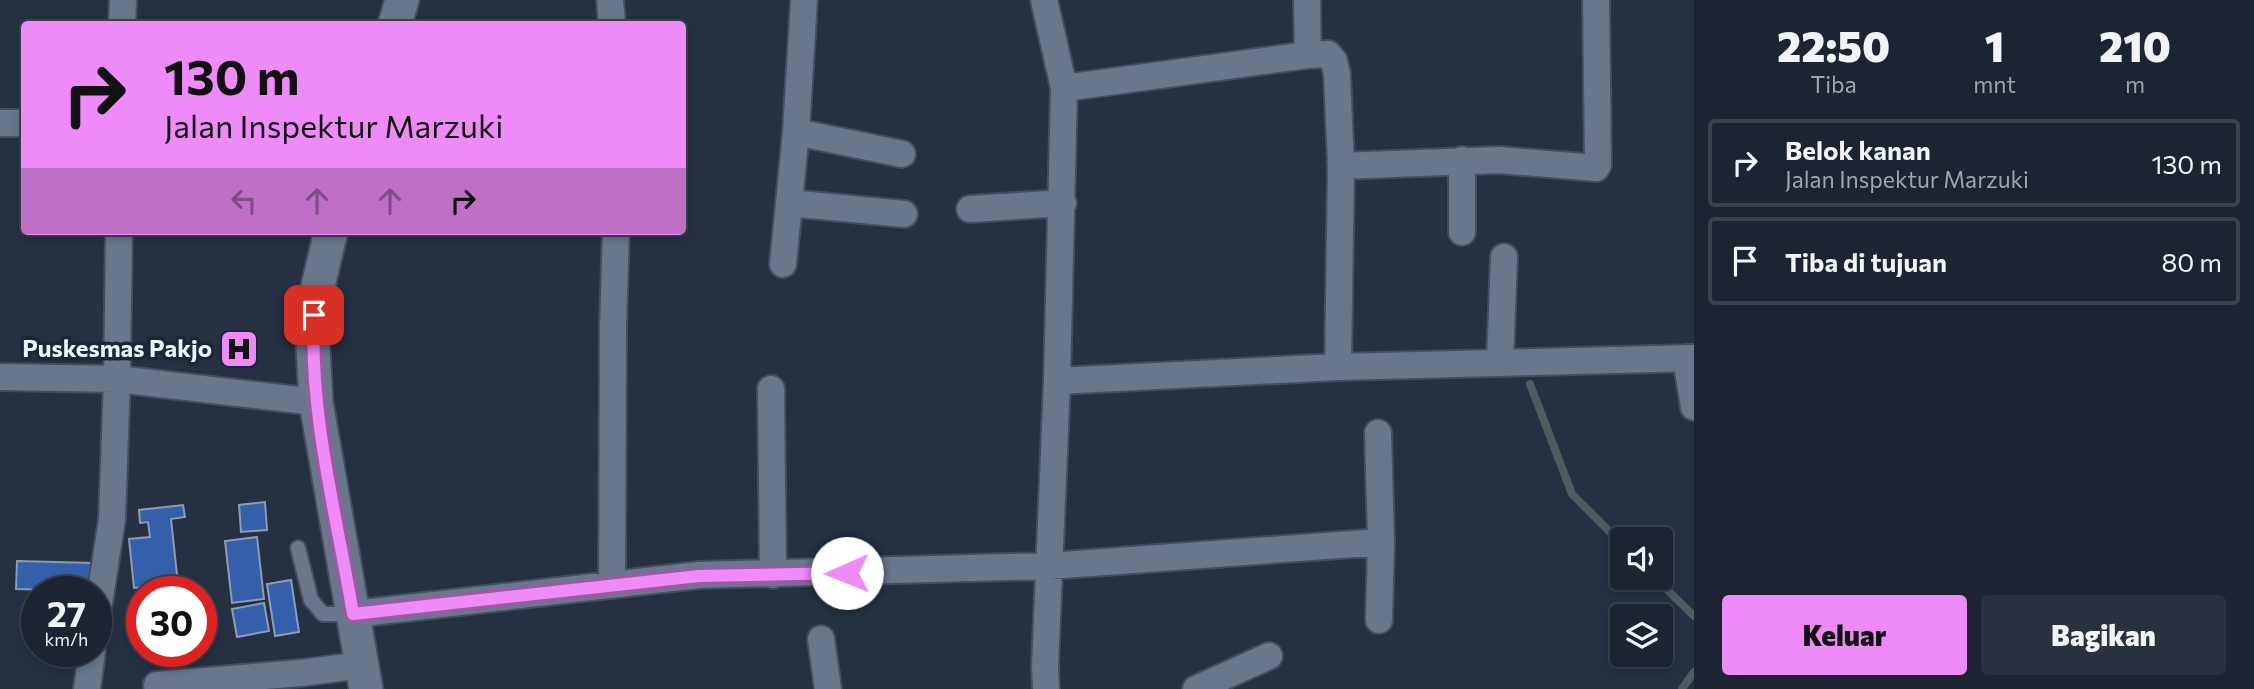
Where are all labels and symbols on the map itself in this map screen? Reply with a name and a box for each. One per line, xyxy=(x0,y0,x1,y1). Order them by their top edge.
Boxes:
pin xyxy=(284,285,344,345)
hospital icon: Puskesmas Pakjo xyxy=(218,328,260,370)
place label: Puskesmas Pakjo xyxy=(22,333,212,362)
position arrow xyxy=(810,536,884,610)
speed limit sign: 30 xyxy=(126,576,217,667)

